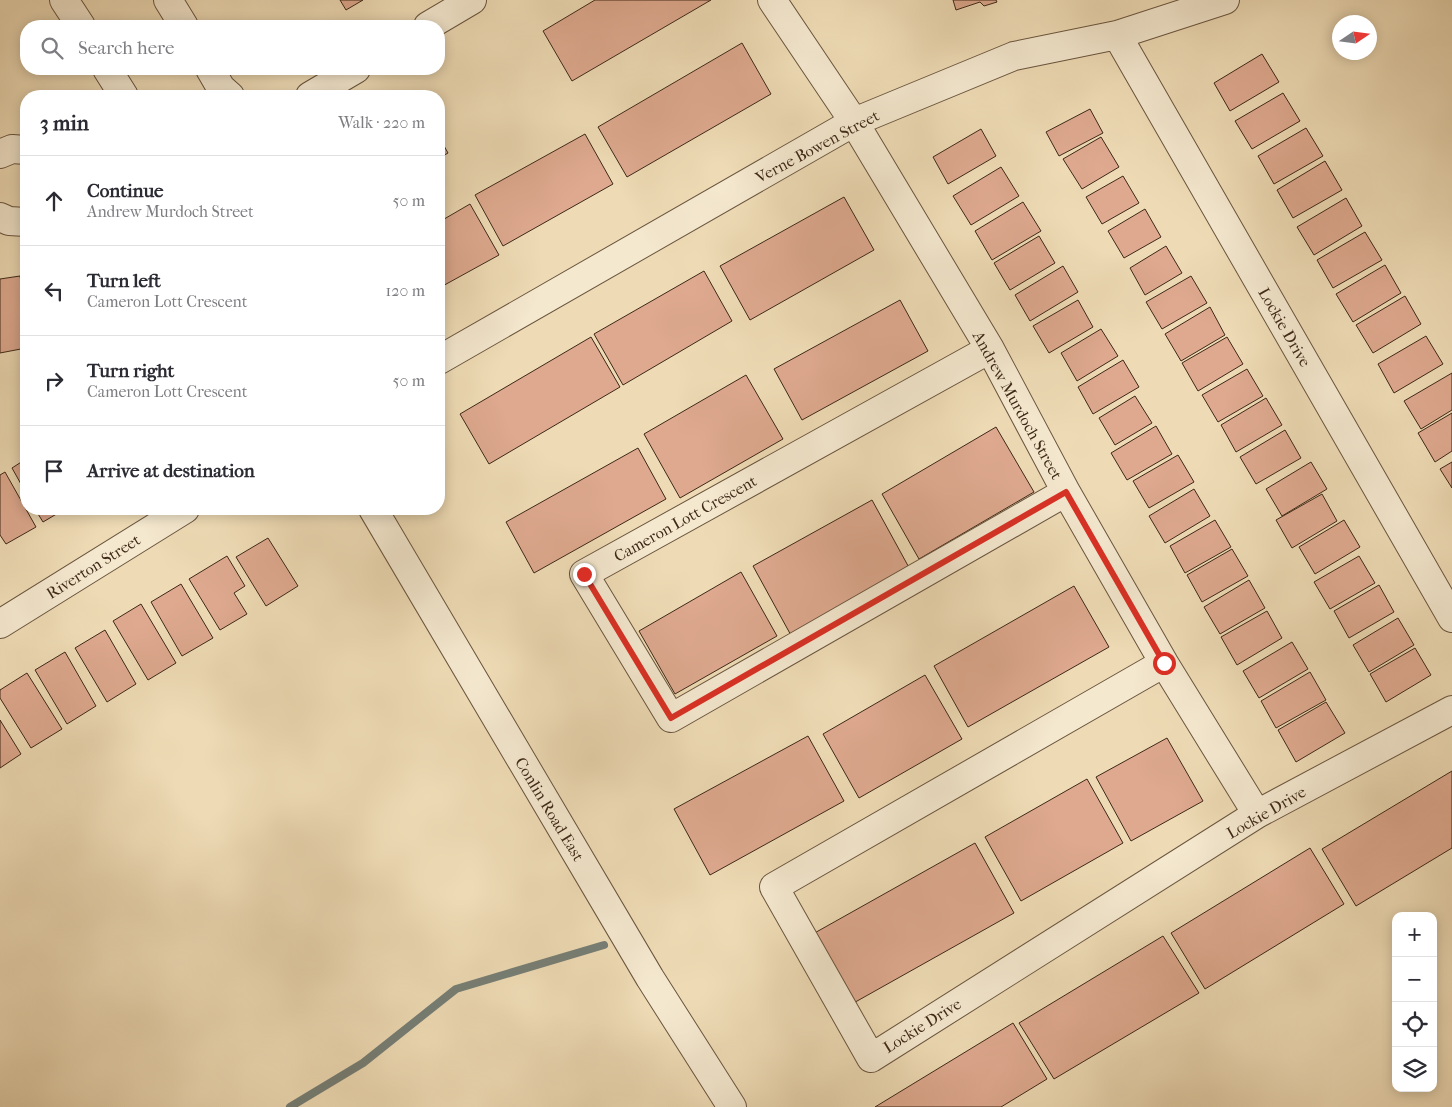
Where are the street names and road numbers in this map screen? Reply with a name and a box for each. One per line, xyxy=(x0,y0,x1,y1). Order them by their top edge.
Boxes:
street label: Verne Bowen Street xyxy=(751,106,883,188)
street label: Lockie Drive xyxy=(1254,284,1315,370)
street label: Andrew Murdoch Street xyxy=(968,327,1066,483)
street label: Cameron Lott Crescent xyxy=(610,471,760,566)
street label: Riverton Street xyxy=(43,530,144,603)
street label: Conlin Road East xyxy=(511,754,588,865)
street label: Lockie Drive xyxy=(1223,782,1309,843)
street label: Lockie Drive xyxy=(880,994,965,1057)

